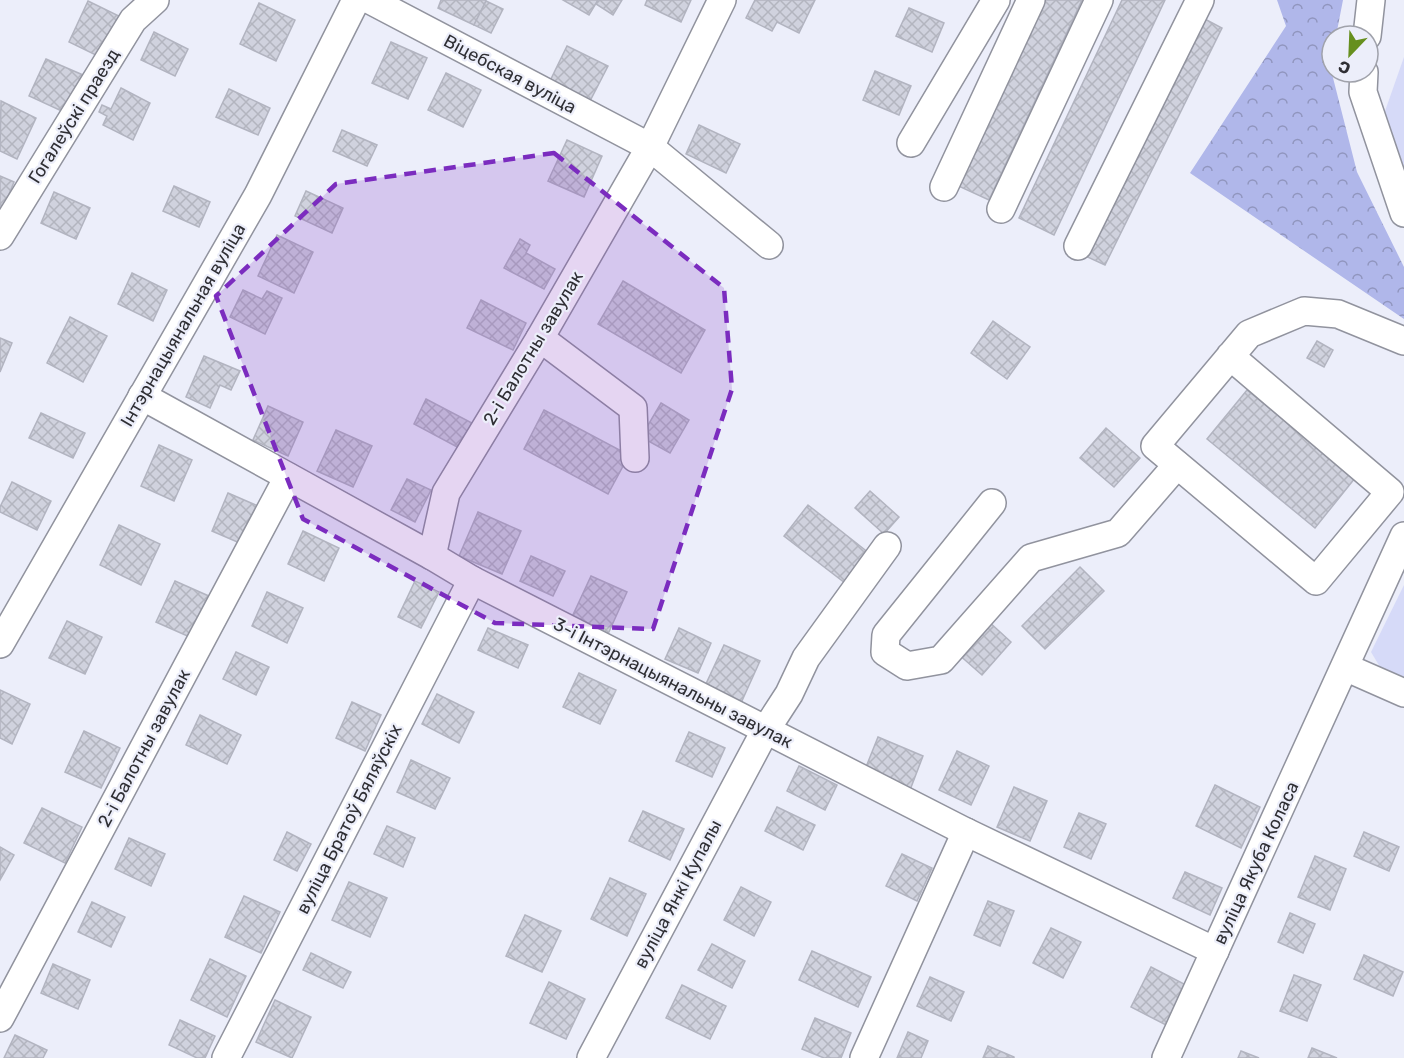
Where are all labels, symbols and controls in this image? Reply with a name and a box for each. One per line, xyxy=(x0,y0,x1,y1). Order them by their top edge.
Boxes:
north arrow xyxy=(1320,24,1380,84)
street label: Віцебская вуліца xyxy=(440,30,580,118)
street label: Гогалеўскі праезд xyxy=(24,44,124,187)
text: С xyxy=(1335,56,1353,78)
street label: Інтэрнацыянальная вуліца xyxy=(116,219,250,431)
street label: 2-і Балотны завулак xyxy=(478,267,588,429)
street label: 3-і Інтэрнацыянальны завулак xyxy=(550,613,797,753)
street label: 2-і Балотны завулак xyxy=(93,665,195,831)
street label: вуліца Братоў Бяляўскіх xyxy=(292,720,407,918)
street label: вуліца Якуба Коласа xyxy=(1209,778,1303,948)
street label: вуліца Янкі Купалы xyxy=(630,816,726,972)

